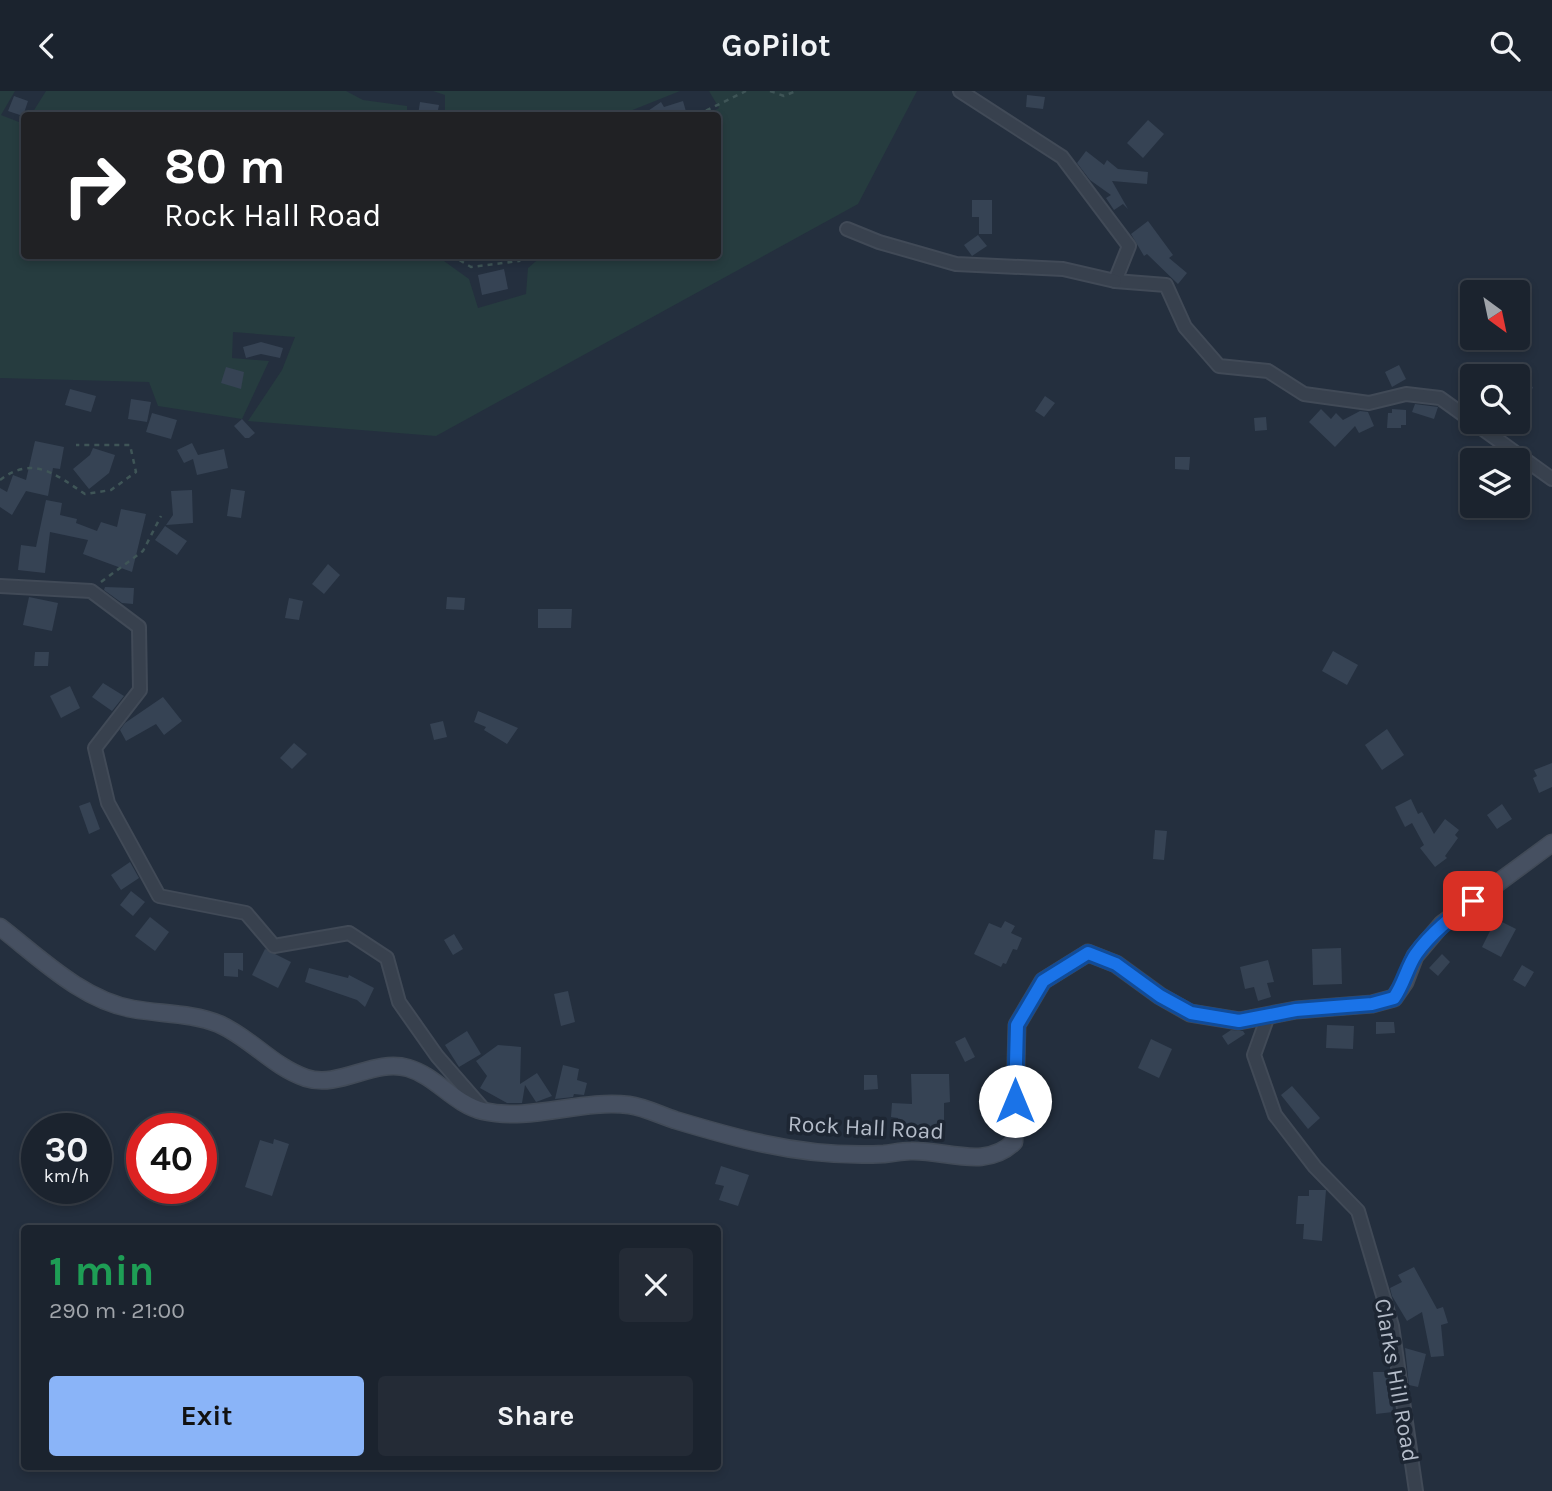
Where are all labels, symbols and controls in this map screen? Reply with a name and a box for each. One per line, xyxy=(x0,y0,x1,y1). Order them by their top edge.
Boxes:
icon: back xyxy=(28,27,66,65)
text: GoPilot xyxy=(721,27,831,64)
icon: search xyxy=(1486,27,1524,65)
text: 80 m xyxy=(164,138,286,195)
icon: right xyxy=(49,140,140,231)
text: Rock Hall Road xyxy=(164,197,381,234)
north arrow xyxy=(1460,280,1530,350)
map controls xyxy=(1460,280,1530,518)
button: search xyxy=(1460,364,1530,434)
button: layers xyxy=(1460,448,1530,518)
pin xyxy=(1443,871,1503,931)
icon: arrive xyxy=(1454,882,1492,920)
position arrow xyxy=(978,1064,1052,1138)
street label: Rock Hall Road xyxy=(787,1110,945,1145)
speed limit sign: 40 xyxy=(126,1113,217,1204)
text: 30 xyxy=(45,1129,88,1170)
text: km/h xyxy=(44,1165,89,1187)
text: 1 min xyxy=(49,1246,154,1296)
button: close xyxy=(619,1248,693,1322)
street label: Clarks Hill Road xyxy=(1369,1296,1424,1464)
text: 290 m · 21:00 xyxy=(49,1297,185,1324)
button: Exit xyxy=(49,1376,364,1456)
button: Share xyxy=(378,1376,693,1456)

